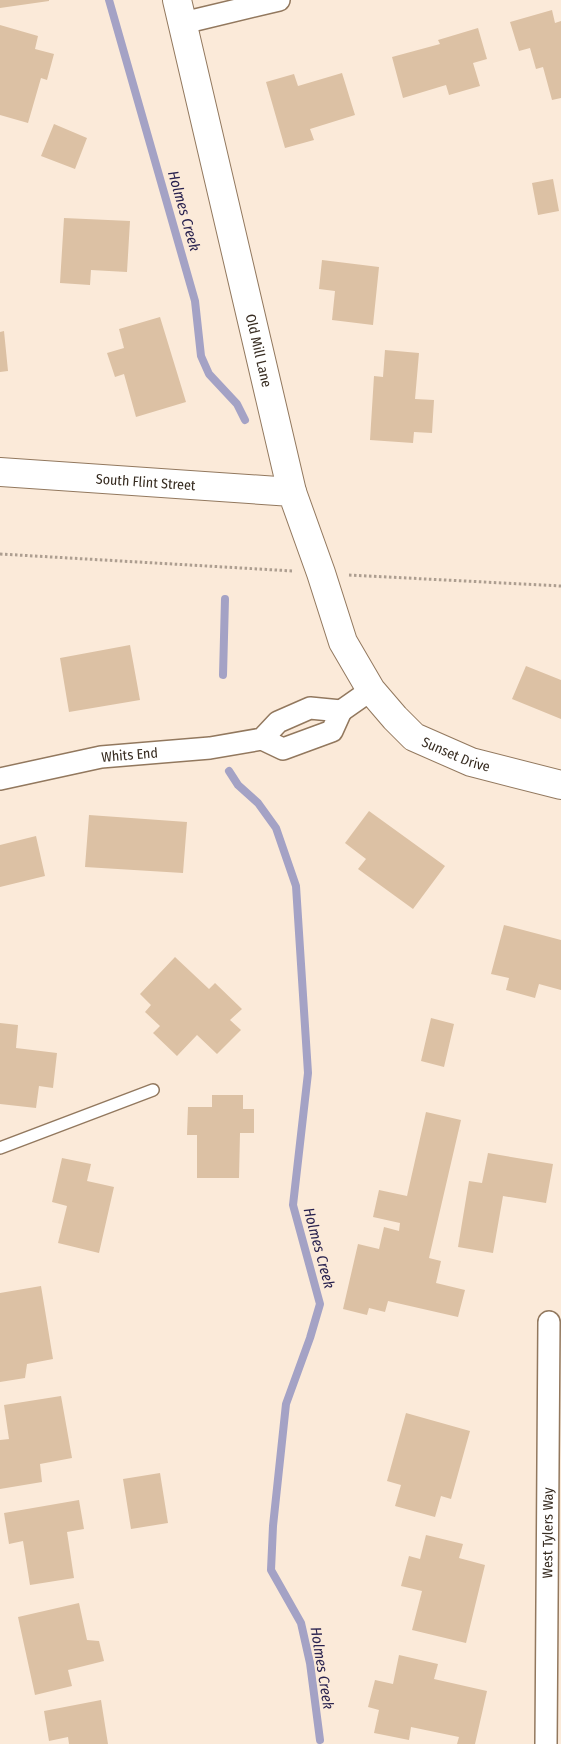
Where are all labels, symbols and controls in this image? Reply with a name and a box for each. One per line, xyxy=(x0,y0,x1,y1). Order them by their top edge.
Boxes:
water label: Holmes Creek xyxy=(164,169,204,254)
street label: Old Mill Lane xyxy=(242,312,275,389)
street label: South Flint Street xyxy=(95,471,196,494)
street label: Sunset Drive xyxy=(419,733,492,776)
street label: Whits End xyxy=(101,744,158,766)
water label: Holmes Creek xyxy=(300,1206,339,1291)
street label: West Tylers Way xyxy=(539,1487,557,1578)
water label: Holmes Creek xyxy=(307,1626,337,1711)

